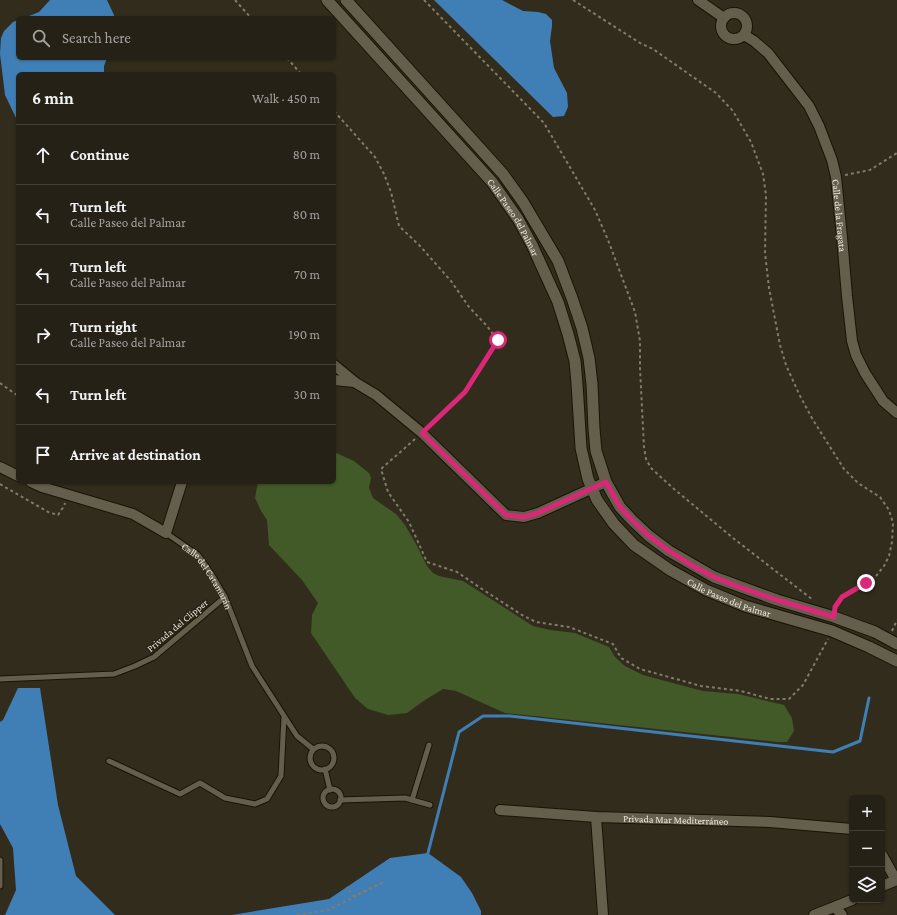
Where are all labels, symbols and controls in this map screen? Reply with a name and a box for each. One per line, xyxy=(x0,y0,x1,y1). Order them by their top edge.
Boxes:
search box xyxy=(16,16,336,60)
icon: search xyxy=(30,27,52,49)
text: Search here xyxy=(62,30,131,46)
text: 6 min xyxy=(32,89,74,108)
text: Walk · 450 m xyxy=(252,91,320,106)
icon: ahead xyxy=(32,144,54,166)
text: Continue xyxy=(70,147,129,163)
text: 80 m xyxy=(293,147,320,162)
street label: Calle Paseo del Palmar xyxy=(485,176,541,258)
street label: Calle de la Fragata xyxy=(830,179,848,253)
text: Turn left xyxy=(70,199,126,215)
icon: left xyxy=(32,204,54,226)
text: 80 m xyxy=(293,207,320,222)
text: Calle Paseo del Palmar xyxy=(70,215,186,230)
text: Turn left xyxy=(70,259,126,275)
icon: left xyxy=(32,264,54,286)
text: 70 m xyxy=(294,267,320,282)
text: Calle Paseo del Palmar xyxy=(70,275,186,290)
text: Turn right xyxy=(70,319,137,335)
icon: right xyxy=(32,324,54,346)
text: 190 m xyxy=(289,327,320,342)
route start xyxy=(489,331,507,349)
text: Calle Paseo del Palmar xyxy=(70,335,186,350)
icon: left xyxy=(32,384,54,406)
text: Turn left xyxy=(70,387,126,403)
text: 30 m xyxy=(294,387,320,402)
icon: arrive xyxy=(32,444,54,466)
text: Arrive at destination xyxy=(70,447,201,463)
street label: Calle del Catamarán xyxy=(180,541,234,611)
route end xyxy=(857,574,875,592)
street label: Calle Paseo del Palmar xyxy=(685,576,773,619)
street label: Privada del Clipper xyxy=(145,597,210,654)
map controls xyxy=(849,795,885,903)
button: + xyxy=(849,795,885,831)
street label: Privada Mar Mediterráneo xyxy=(623,813,728,827)
button: − xyxy=(849,831,885,867)
button: layers xyxy=(849,867,885,903)

